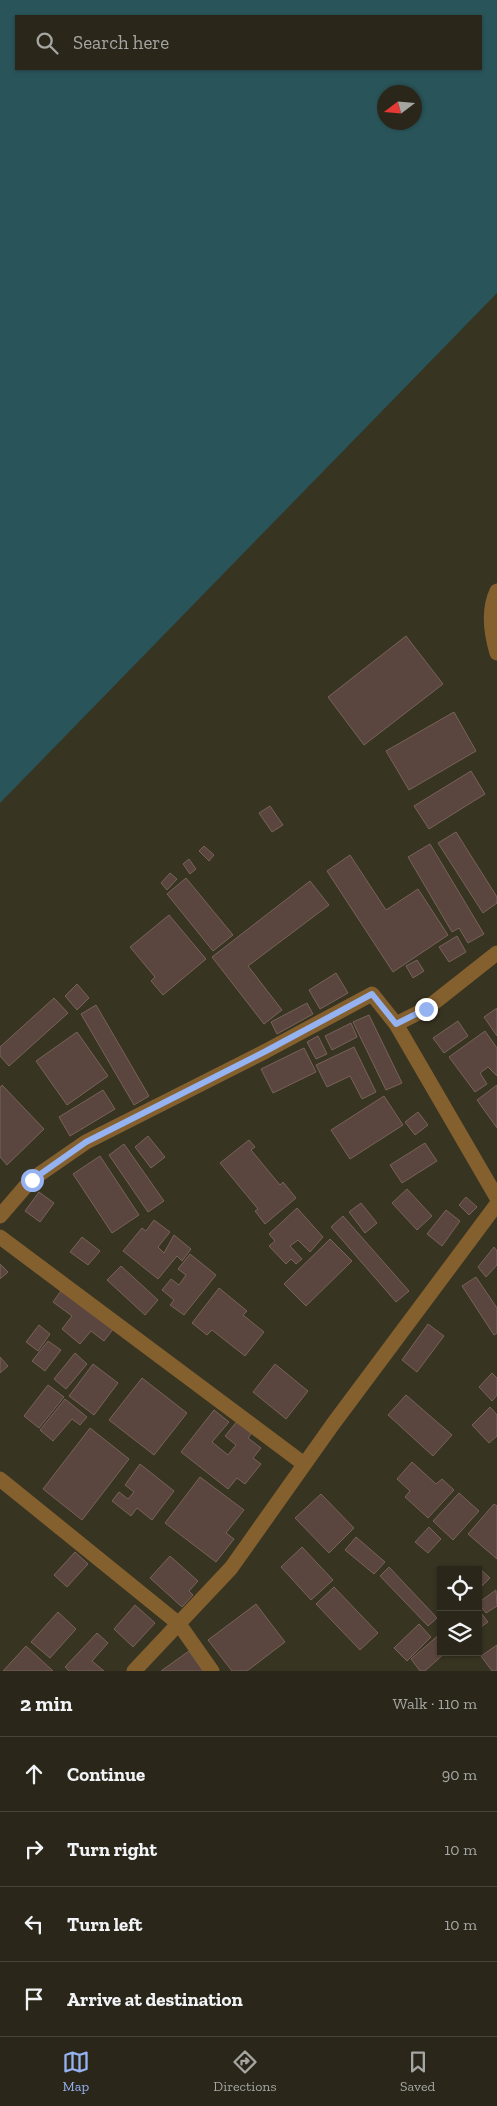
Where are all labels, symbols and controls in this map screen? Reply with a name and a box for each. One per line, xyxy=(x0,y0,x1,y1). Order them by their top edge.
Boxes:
search box xyxy=(15,15,482,70)
icon: search xyxy=(33,29,61,57)
text: Search here xyxy=(73,31,169,54)
north arrow xyxy=(377,85,422,130)
route end xyxy=(415,998,438,1021)
route start xyxy=(21,1169,44,1192)
map controls xyxy=(437,1566,482,1656)
button: locate xyxy=(437,1566,482,1611)
button: layers xyxy=(437,1611,482,1656)
text: 2 min xyxy=(20,1691,72,1716)
text: Walk · 110 m xyxy=(393,1694,477,1713)
icon: ahead xyxy=(20,1760,48,1788)
text: Continue xyxy=(67,1763,145,1786)
text: 90 m xyxy=(442,1765,477,1784)
icon: right xyxy=(20,1835,48,1863)
text: Turn right xyxy=(67,1838,157,1861)
text: 10 m xyxy=(444,1840,477,1859)
icon: left xyxy=(20,1910,48,1938)
text: Turn left xyxy=(67,1913,142,1936)
text: 10 m xyxy=(444,1915,477,1934)
icon: arrive xyxy=(20,1985,48,2013)
text: Arrive at destination xyxy=(67,1988,243,2011)
tab: Map xyxy=(62,2048,90,2095)
tab: Directions xyxy=(213,2048,277,2095)
tab: Saved xyxy=(400,2048,435,2095)

